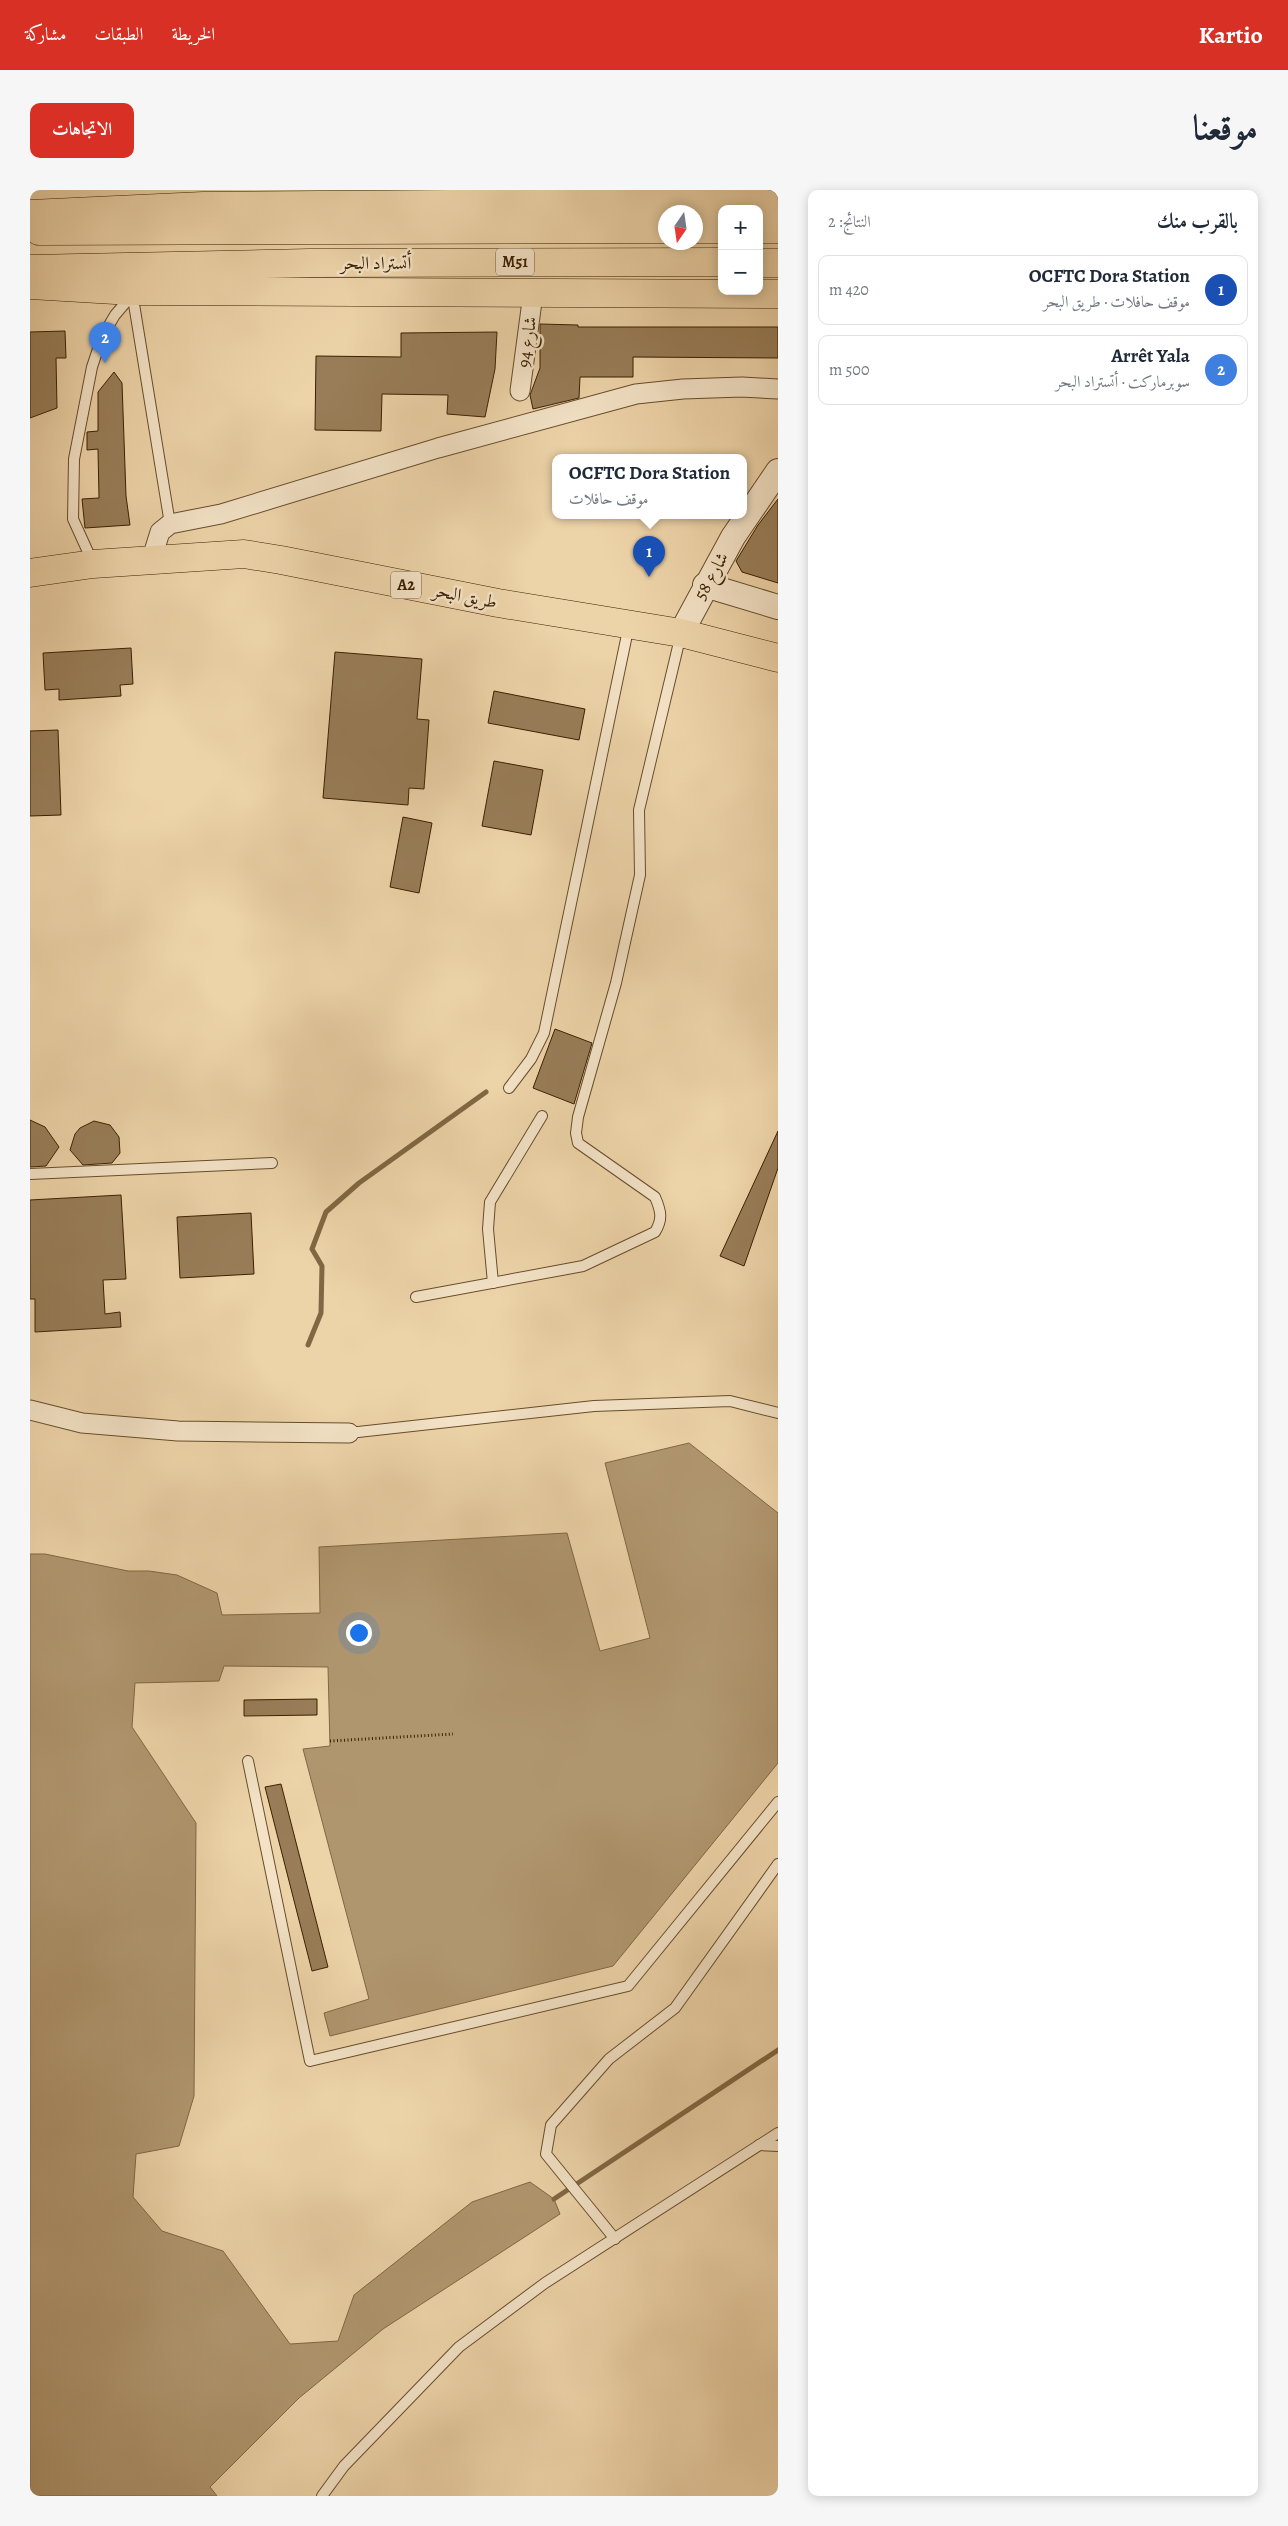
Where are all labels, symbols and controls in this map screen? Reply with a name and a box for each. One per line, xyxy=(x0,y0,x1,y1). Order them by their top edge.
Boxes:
text: Kartio xyxy=(1199,19,1263,51)
text: مشاركة xyxy=(25,22,66,46)
text: الطبقات xyxy=(94,22,143,46)
text: الخريطة xyxy=(171,22,215,46)
button: الاتجاهات xyxy=(30,103,134,158)
text: موقعنا xyxy=(1193,103,1258,151)
north arrow xyxy=(658,205,703,250)
map controls xyxy=(718,205,763,295)
button: + xyxy=(718,205,763,250)
text: بالقرب منك xyxy=(1157,207,1238,235)
text: النتائج: 2 xyxy=(828,211,871,233)
road number: M51 xyxy=(496,248,534,276)
street label: أتستراد البحر xyxy=(338,250,412,275)
button: − xyxy=(718,250,763,295)
text: OCFTC Dora Station xyxy=(1029,263,1190,289)
text: 420 m xyxy=(829,279,869,301)
text: 1 xyxy=(1218,279,1224,301)
text: موقف حافلات · طريق البحر xyxy=(1043,291,1190,313)
street label: شارع 94 xyxy=(512,315,545,369)
pin: 2 xyxy=(89,322,121,363)
text: Arrêt Yala xyxy=(1111,343,1190,369)
text: 500 m xyxy=(829,359,869,381)
text: 2 xyxy=(1217,359,1225,381)
text: سوبرماركت · أتستراد البحر xyxy=(1055,371,1190,393)
popup xyxy=(552,454,747,519)
text: OCFTC Dora Station xyxy=(569,460,730,486)
text: موقف حافلات xyxy=(569,488,648,510)
pin: 1 xyxy=(633,536,665,577)
street label: شارع 58 xyxy=(688,548,737,606)
road number: A2 xyxy=(391,572,421,598)
street label: طريق البحر xyxy=(429,578,499,614)
your location xyxy=(346,1620,372,1646)

